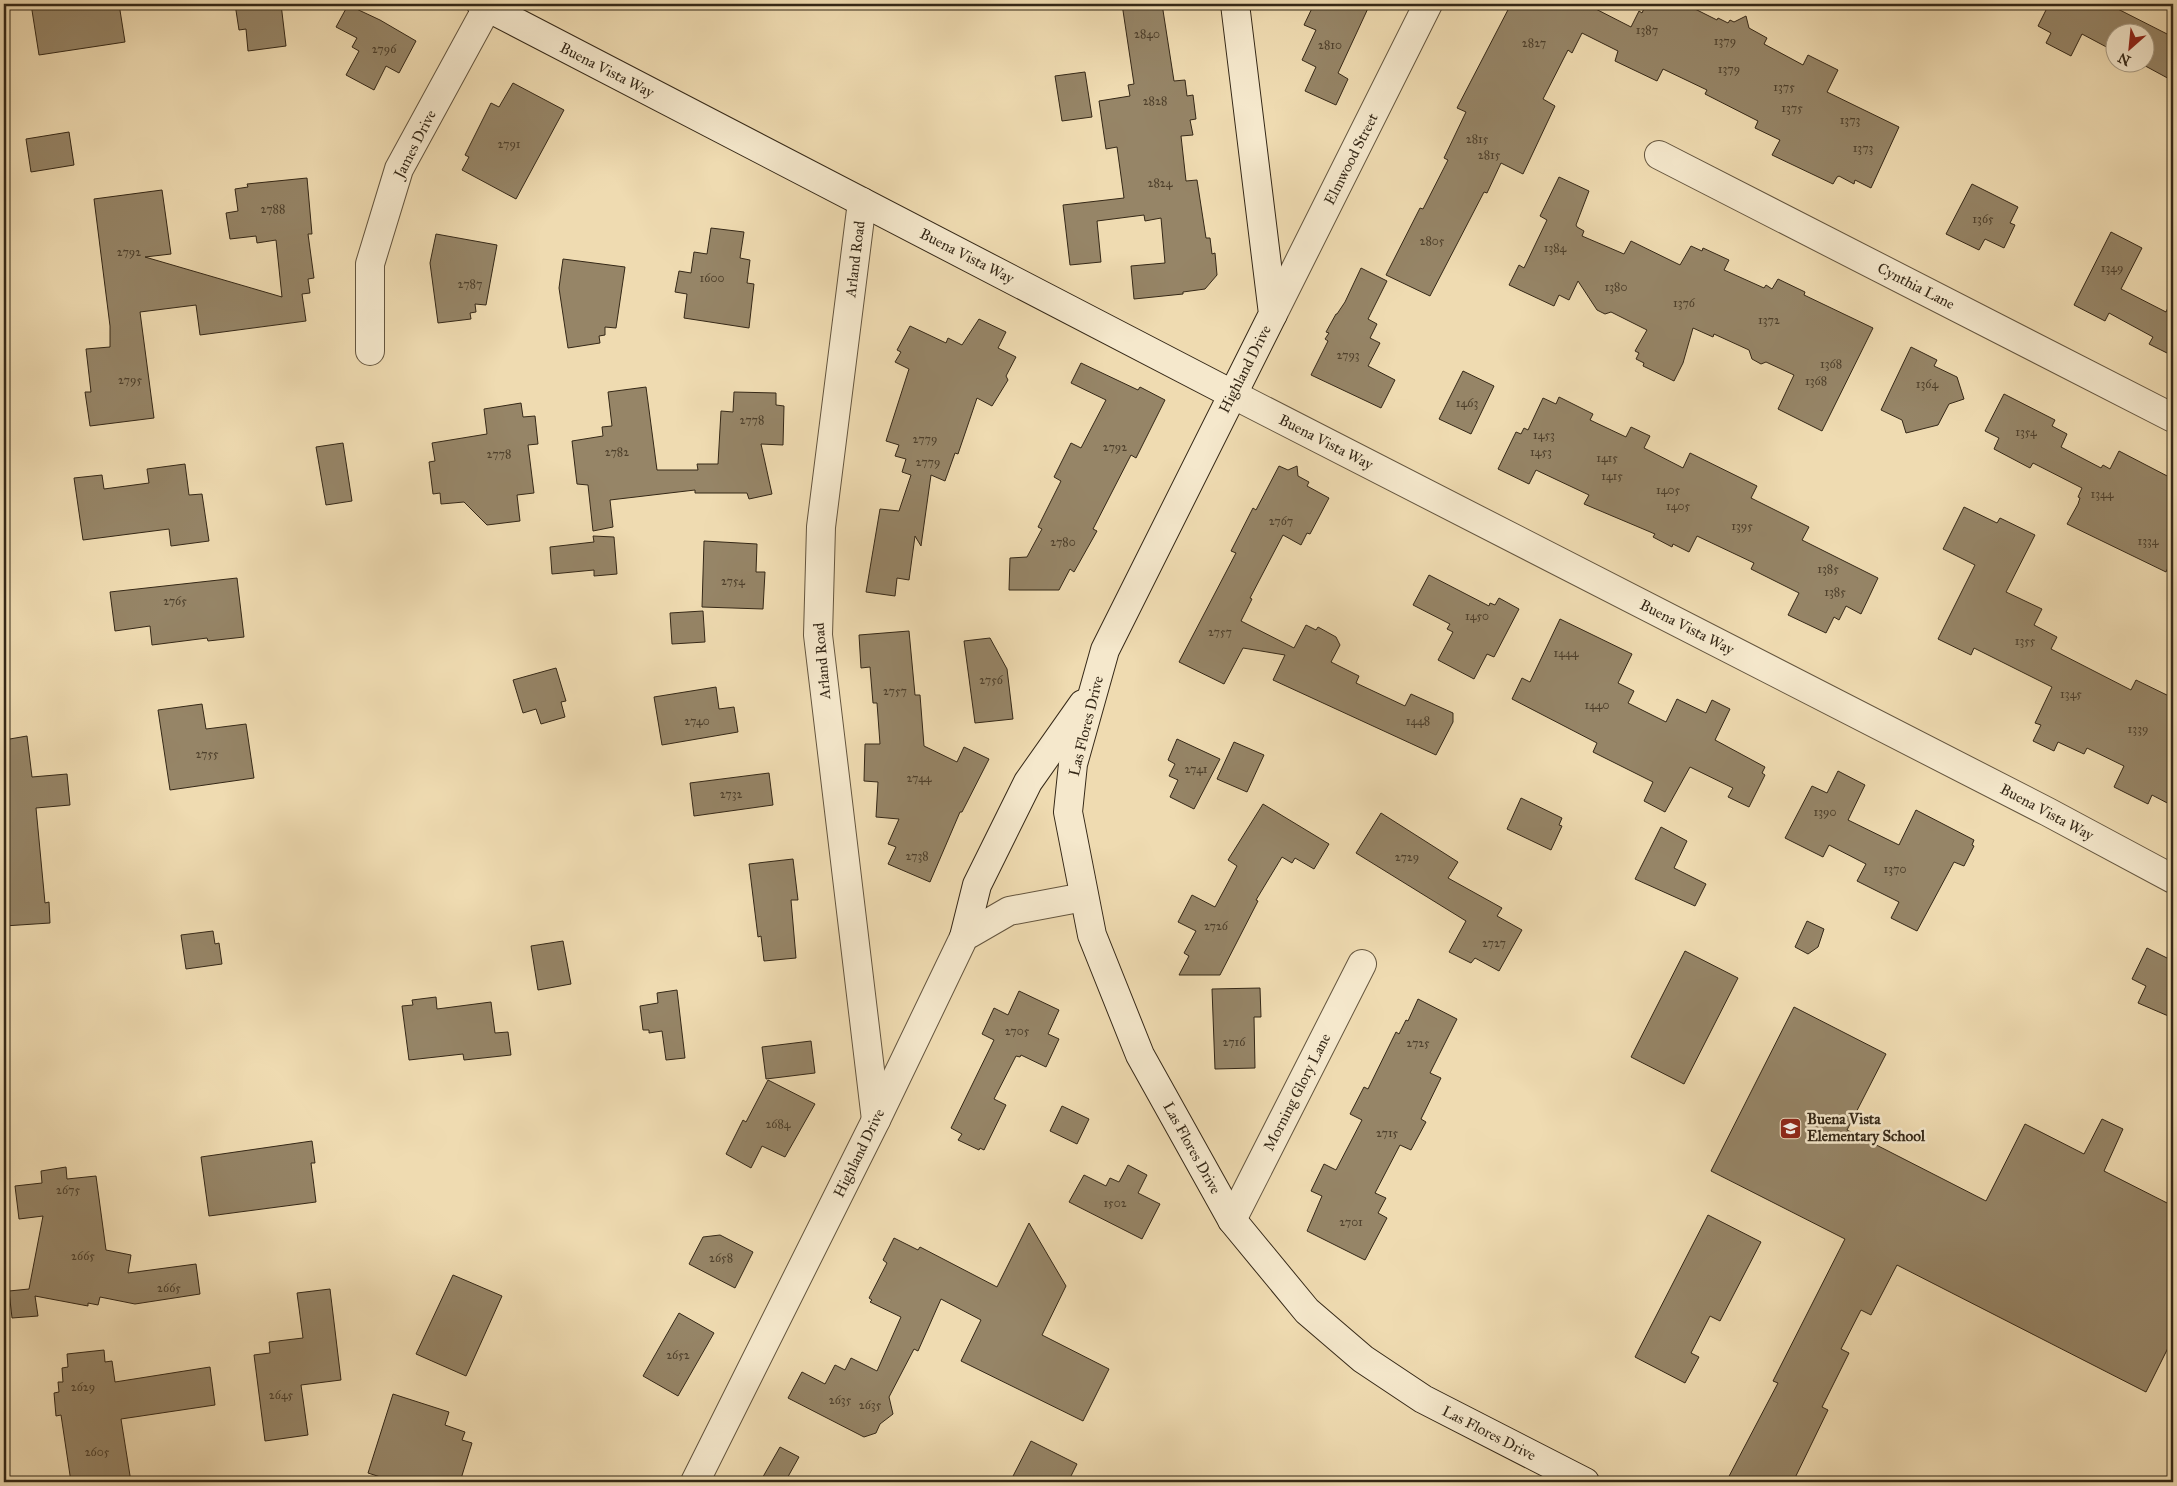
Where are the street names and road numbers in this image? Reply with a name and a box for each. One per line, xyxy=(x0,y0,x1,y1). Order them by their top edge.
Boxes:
street label: Buena Vista Way xyxy=(557,39,658,102)
street label: James Drive xyxy=(389,107,441,183)
street label: Elmwood Street xyxy=(1320,110,1382,208)
street label: Arland Road xyxy=(841,219,869,299)
street label: Buena Vista Way xyxy=(917,225,1018,288)
street label: Cynthia Lane xyxy=(1874,259,1958,313)
street label: Highland Drive xyxy=(1215,322,1275,416)
street label: Buena Vista Way xyxy=(1276,411,1377,474)
street label: Buena Vista Way xyxy=(1637,596,1738,659)
street label: Arland Road xyxy=(810,621,834,701)
street label: Las Flores Drive xyxy=(1065,674,1107,778)
street label: Buena Vista Way xyxy=(1997,780,2098,845)
street label: Morning Glory Lane xyxy=(1260,1030,1334,1154)
street label: Las Flores Drive xyxy=(1159,1099,1225,1197)
street label: Highland Drive xyxy=(830,1106,888,1200)
street label: Las Flores Drive xyxy=(1439,1402,1539,1464)

